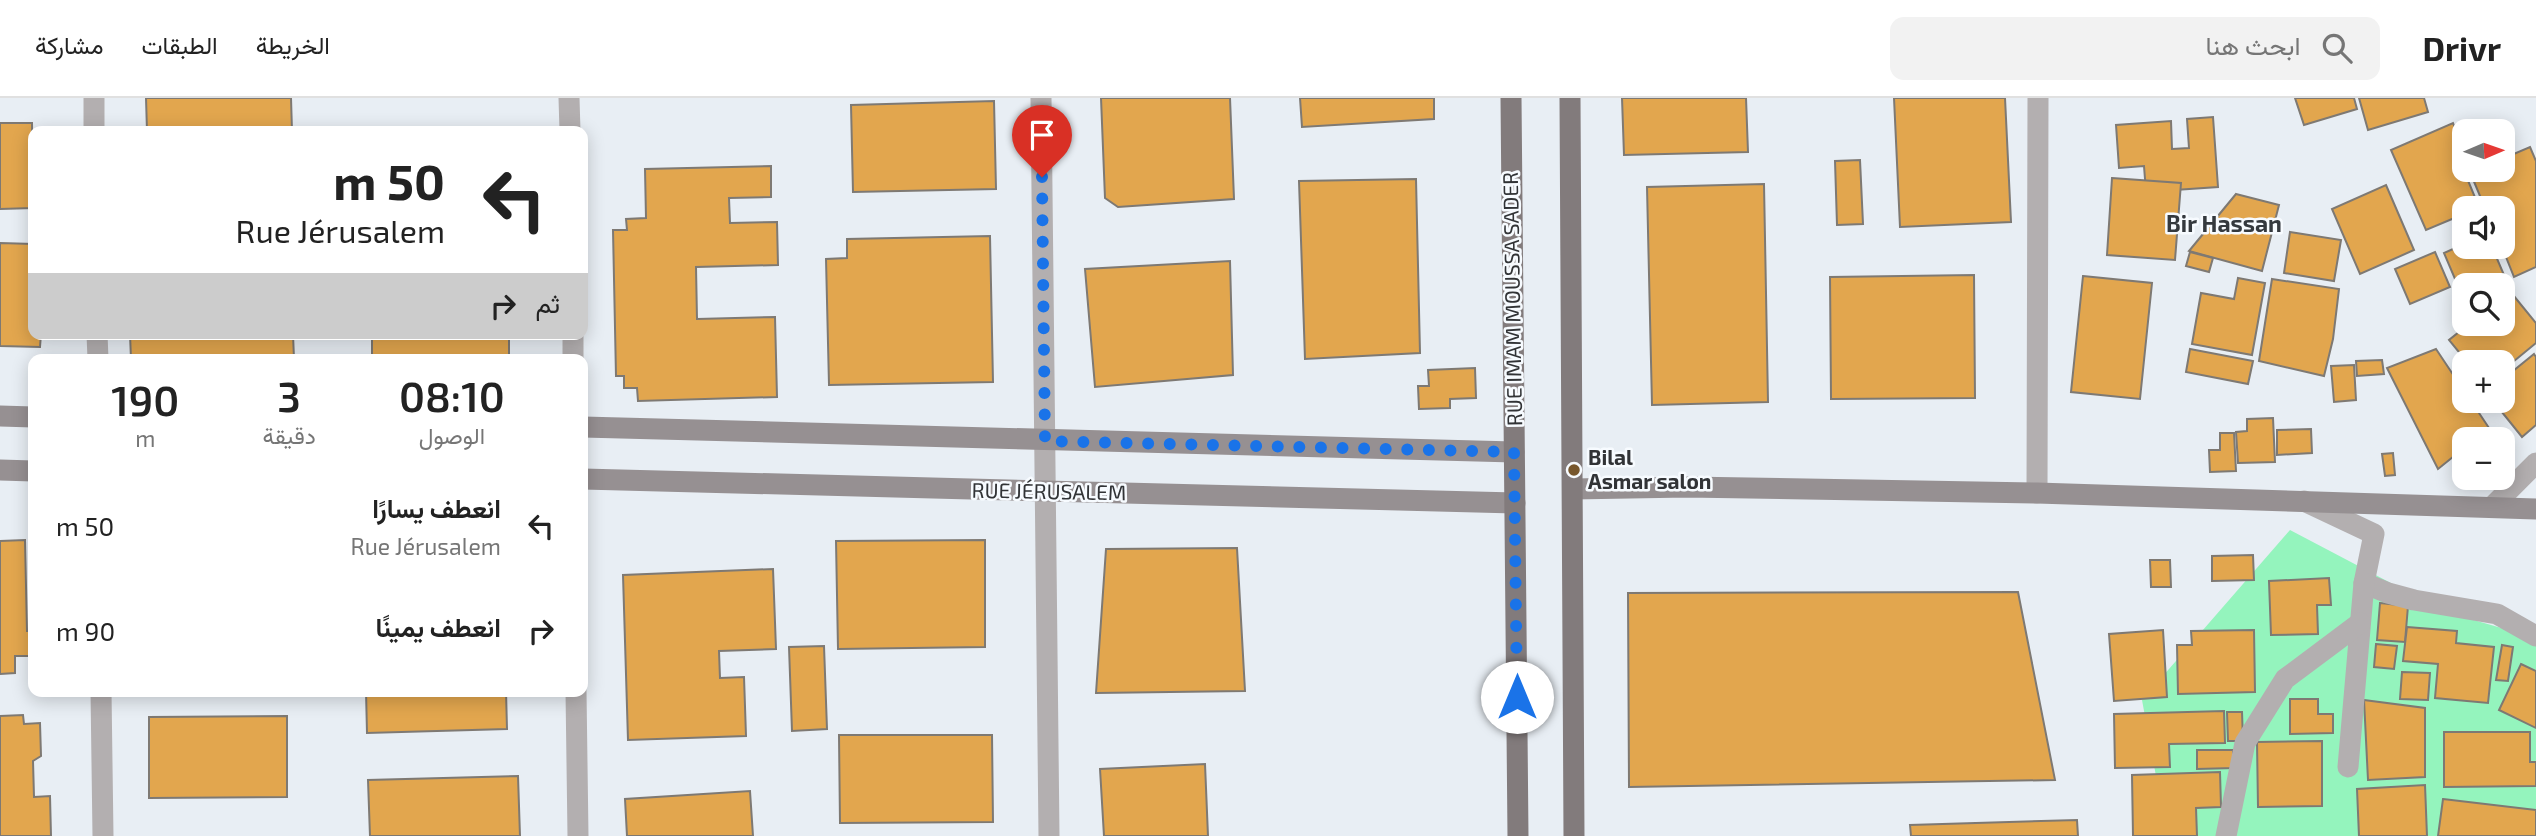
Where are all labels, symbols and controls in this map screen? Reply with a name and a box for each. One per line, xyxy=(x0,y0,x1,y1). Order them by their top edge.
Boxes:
search box xyxy=(1890,17,2380,80)
text: Drivr xyxy=(2422,28,2501,68)
text: ابحث هنا xyxy=(2205,29,2300,60)
icon: search xyxy=(2318,29,2356,67)
text: مشاركة xyxy=(35,30,103,59)
text: الطبقات xyxy=(141,30,218,59)
text: الخريطة xyxy=(256,30,330,59)
pin xyxy=(1012,105,1072,177)
icon: arrive xyxy=(1023,116,1061,154)
north arrow xyxy=(2452,119,2515,182)
map controls xyxy=(2452,119,2515,490)
text: 50 m xyxy=(333,151,445,210)
icon: left xyxy=(469,154,560,245)
street label: RUE IMAM MOUSSA SADER xyxy=(1497,172,1526,426)
button: sound xyxy=(2452,196,2515,259)
district label: Bir Hassan xyxy=(2166,209,2282,237)
text: Rue Jérusalem xyxy=(236,211,445,249)
button: search xyxy=(2452,273,2515,336)
icon: right xyxy=(484,287,522,325)
text: ثم xyxy=(536,287,560,318)
button: + xyxy=(2452,350,2515,413)
text: 3 xyxy=(277,370,301,420)
text: 08:10 xyxy=(399,370,505,420)
text: 190 xyxy=(111,374,179,424)
text: دقيقة xyxy=(262,421,316,449)
text: الوصول xyxy=(419,421,485,449)
text: m xyxy=(135,424,155,452)
button: − xyxy=(2452,427,2515,490)
place label: Bilal Asmar salon xyxy=(1588,444,1711,493)
marker: Bilal Asmar salon xyxy=(1566,462,1582,478)
street label: RUE JÉRUSALEM xyxy=(971,477,1127,504)
text: انعطف يسارًا xyxy=(372,492,501,523)
icon: left xyxy=(522,507,560,545)
text: 50 m xyxy=(56,510,114,541)
text: Rue Jérusalem xyxy=(351,532,501,560)
text: انعطف يمينًا xyxy=(376,611,501,642)
icon: right xyxy=(522,612,560,650)
text: 90 m xyxy=(56,615,115,646)
position arrow xyxy=(1480,660,1554,734)

